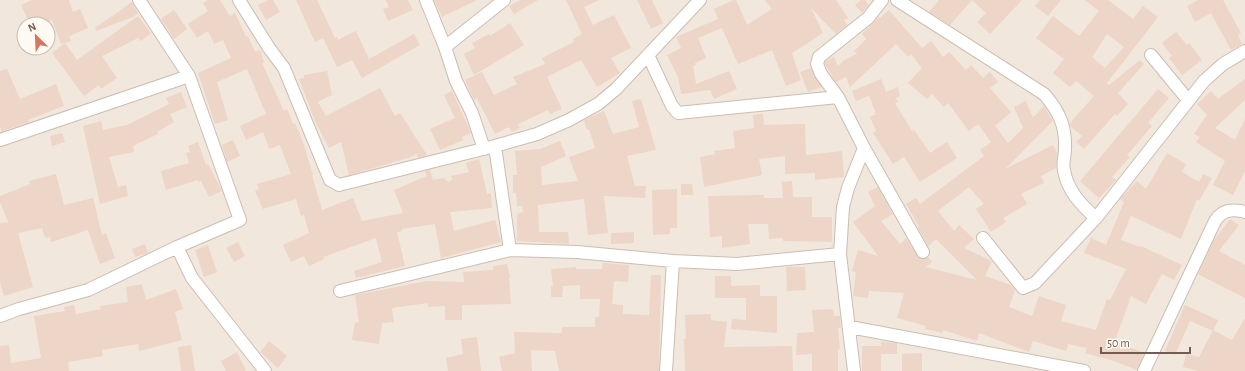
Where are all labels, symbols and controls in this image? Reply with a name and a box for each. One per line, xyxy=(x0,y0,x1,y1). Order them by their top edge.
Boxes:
north arrow xyxy=(16,16,56,56)
text: N xyxy=(26,21,38,34)
scale bar xyxy=(1101,329,1190,355)
text: 50 m xyxy=(1107,337,1130,349)

